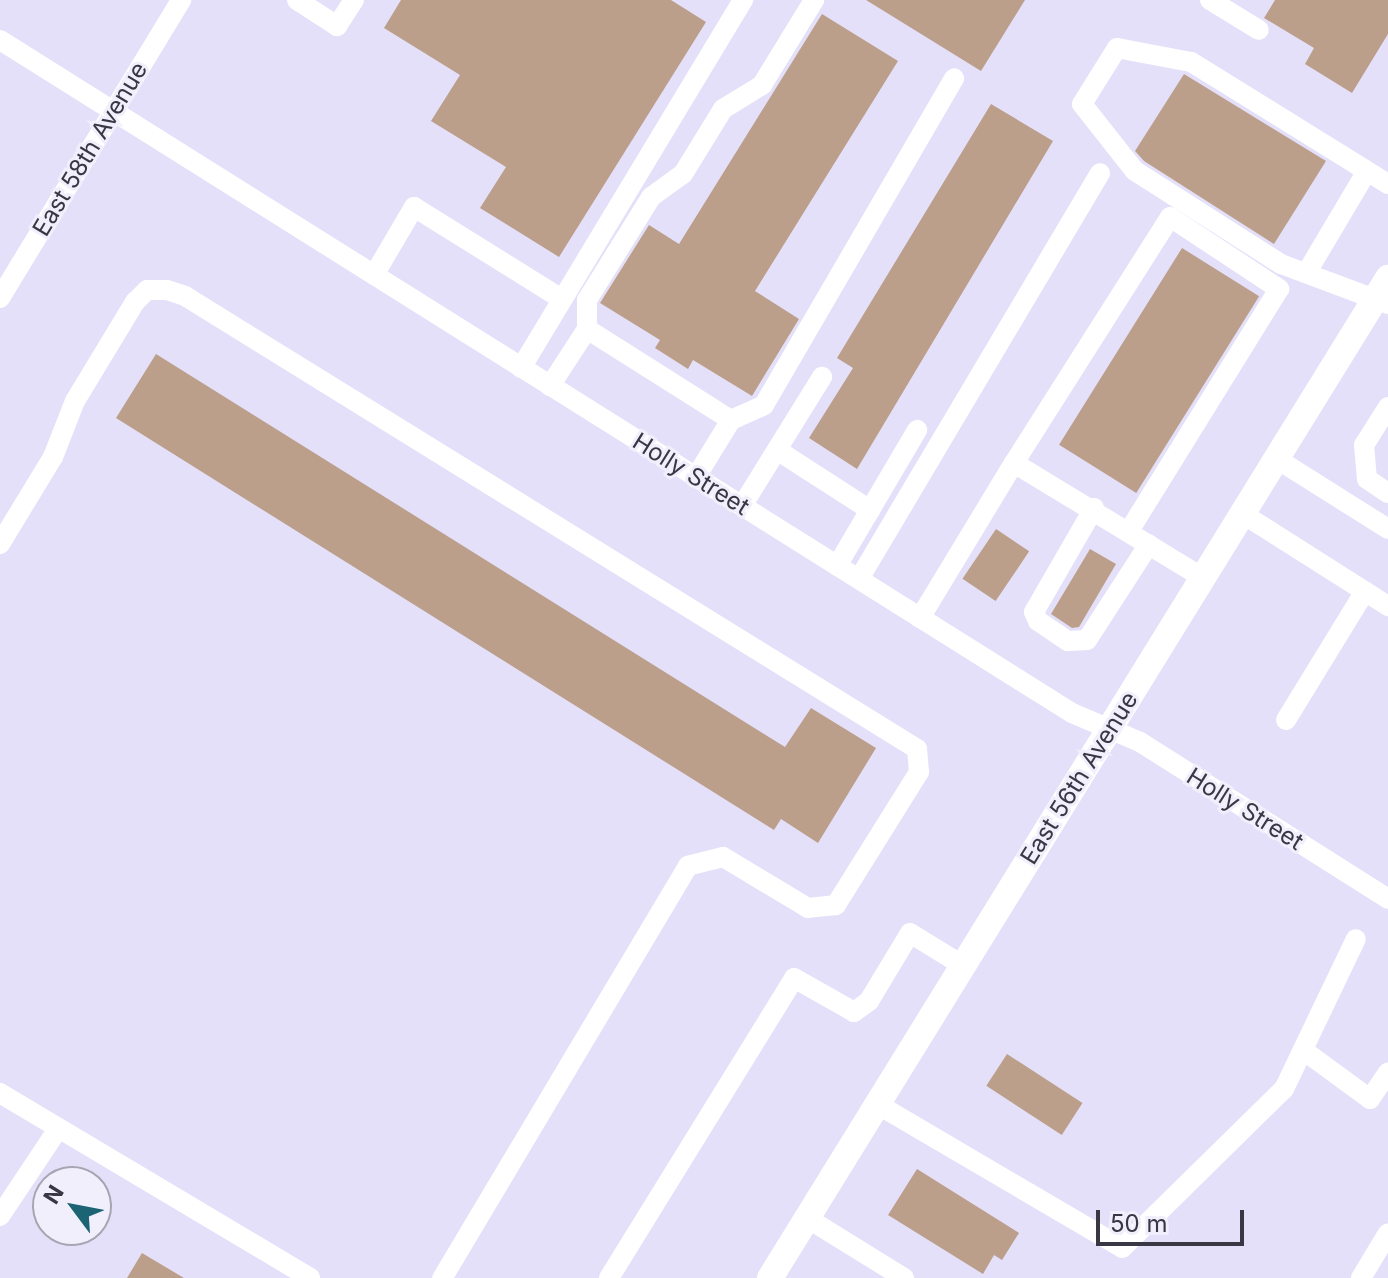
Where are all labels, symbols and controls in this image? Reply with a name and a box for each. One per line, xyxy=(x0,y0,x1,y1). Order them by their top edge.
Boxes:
street label: East 58th Avenue xyxy=(27,57,153,241)
street label: Holly Street xyxy=(627,427,755,521)
street label: East 56th Avenue xyxy=(1014,687,1144,869)
street label: Holly Street xyxy=(1181,762,1309,856)
north arrow xyxy=(32,1166,112,1246)
text: N xyxy=(38,1180,69,1208)
scale bar xyxy=(1100,1194,1248,1244)
text: 50 m xyxy=(1110,1209,1168,1238)

